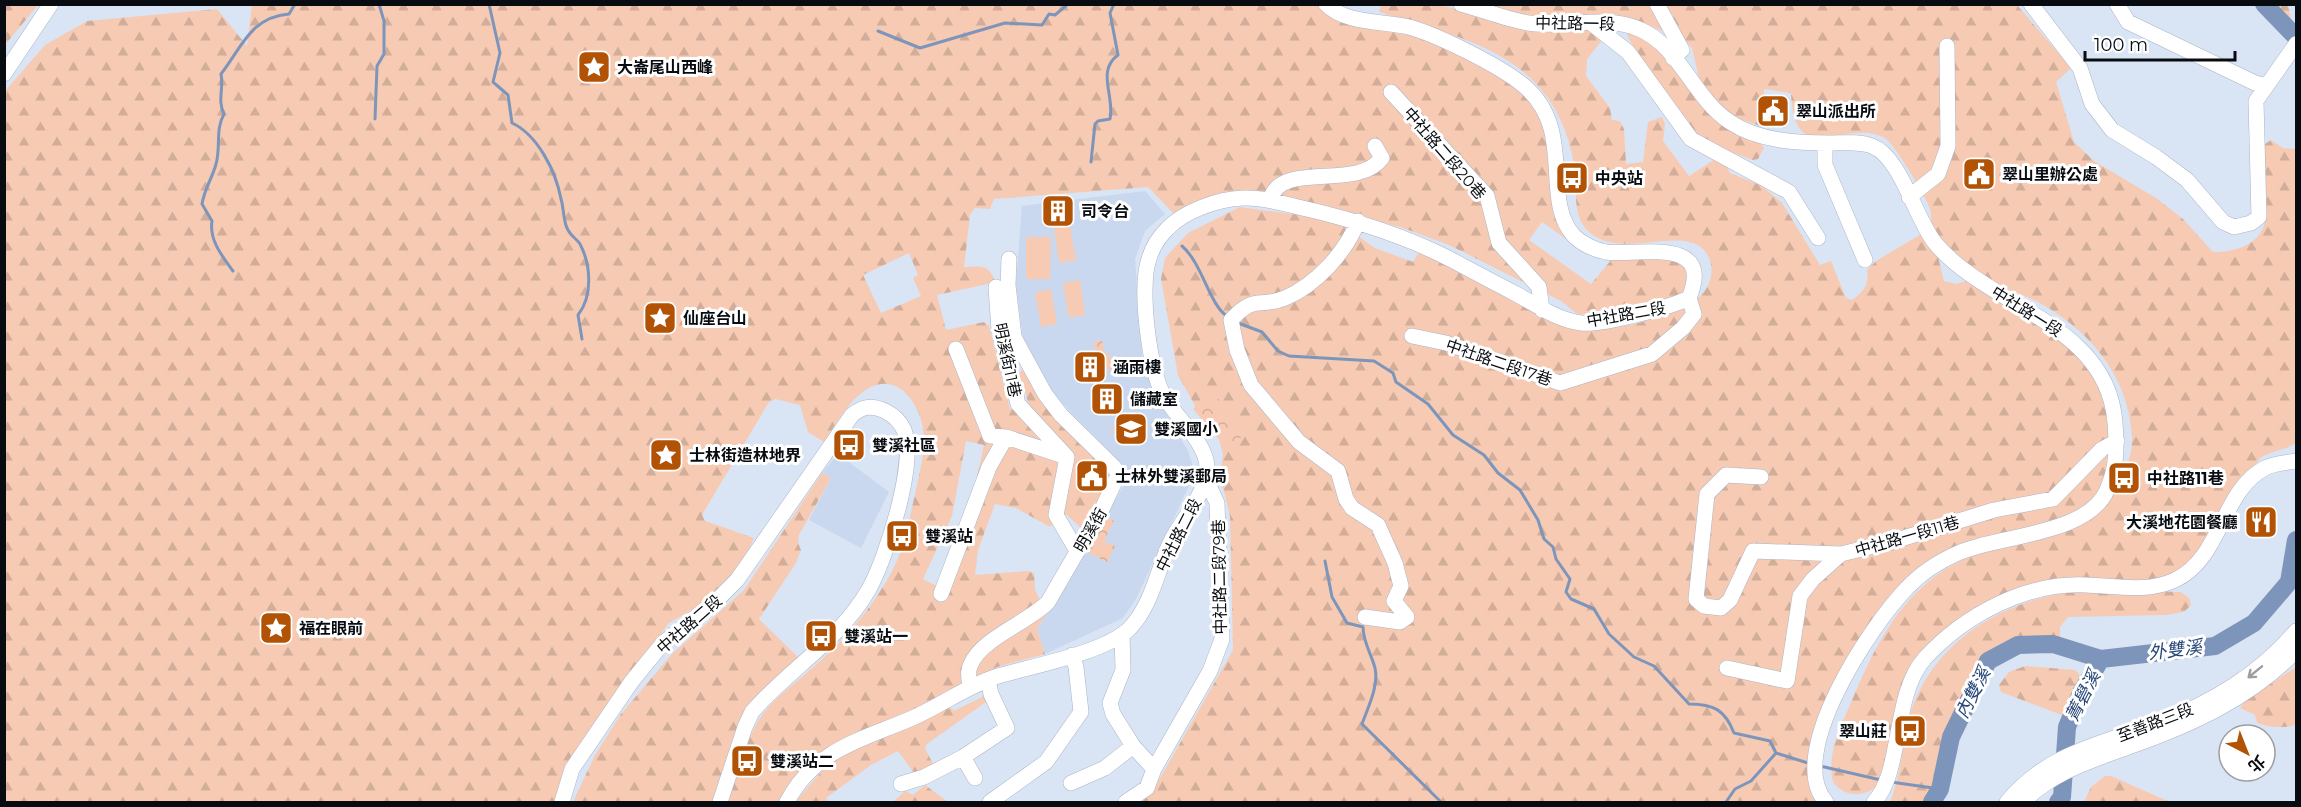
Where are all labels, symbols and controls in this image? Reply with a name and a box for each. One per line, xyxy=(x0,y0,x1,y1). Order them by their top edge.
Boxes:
street label: 中社路一段 xyxy=(1535,13,1615,34)
scale bar xyxy=(2085,24,2235,62)
text: 100 m xyxy=(2094,34,2148,56)
place icon: 大崙尾山西峰 xyxy=(576,49,612,85)
place label: 大崙尾山西峰 xyxy=(617,58,713,77)
public building icon: 翠山派出所 xyxy=(1755,93,1791,129)
place label: 翠山派出所 xyxy=(1796,102,1876,121)
street label: 中社路二段20巷 xyxy=(1400,103,1490,203)
public building icon: 翠山里辦公處 xyxy=(1961,156,1997,192)
bus stop icon: 中央站 xyxy=(1554,160,1590,196)
place label: 翠山里辦公處 xyxy=(2002,165,2098,184)
place label: 中央站 xyxy=(1595,169,1643,188)
building icon: 司令台 xyxy=(1040,193,1076,229)
place label: 司令台 xyxy=(1081,202,1129,221)
street label: 中社路一段 xyxy=(1988,282,2066,341)
street label: 中社路二段 xyxy=(1585,298,1667,331)
place icon: 仙座台山 xyxy=(642,300,678,336)
place label: 仙座台山 xyxy=(683,309,747,328)
street label: 明溪街11巷 xyxy=(990,321,1025,399)
street label: 中社路二段17巷 xyxy=(1443,335,1555,390)
building icon: 涵雨樓 xyxy=(1072,349,1108,385)
place label: 涵雨樓 xyxy=(1113,358,1161,377)
building icon: 儲藏室 xyxy=(1089,381,1125,417)
place label: 儲藏室 xyxy=(1130,390,1178,409)
school or university icon: 雙溪國小 xyxy=(1113,411,1149,447)
place label: 雙溪國小 xyxy=(1154,420,1218,439)
bus stop icon: 雙溪社區 xyxy=(831,427,867,463)
place label: 雙溪社區 xyxy=(872,436,936,455)
place icon: 士林街造林地界 xyxy=(648,437,684,473)
place label: 士林街造林地界 xyxy=(689,446,801,465)
public building icon: 士林外雙溪郵局 xyxy=(1074,458,1110,494)
bus stop icon: 中社路11巷 xyxy=(2106,460,2142,496)
place label: 士林外雙溪郵局 xyxy=(1115,467,1227,486)
place label: 中社路11巷 xyxy=(2147,469,2225,488)
street label: 中社路二段 xyxy=(1152,495,1205,575)
restaurant icon: 大溪地花園餐廳 xyxy=(2243,504,2279,540)
street label: 明溪街 xyxy=(1070,505,1111,556)
street label: 中社路一段11巷 xyxy=(1853,513,1961,560)
place label: 大溪地花園餐廳 xyxy=(2126,513,2238,532)
bus stop icon: 雙溪站 xyxy=(884,518,920,554)
street label: 中社路二段79巷 xyxy=(1209,519,1230,635)
place label: 雙溪站 xyxy=(925,527,973,546)
street label: 中社路二段 xyxy=(653,591,726,658)
place icon: 福在眼前 xyxy=(258,610,294,646)
bus stop icon: 雙溪站一 xyxy=(803,618,839,654)
place label: 福在眼前 xyxy=(299,619,363,638)
place label: 雙溪站一 xyxy=(844,627,908,646)
water label: 外雙溪 xyxy=(2147,635,2206,664)
water label: 內雙溪 xyxy=(1951,661,1996,722)
water label: 菁礐溪 xyxy=(2061,664,2106,725)
one-way arrow xyxy=(2247,665,2263,678)
street label: 至善路三段 xyxy=(2114,699,2196,746)
bus stop icon: 翠山莊 xyxy=(1892,713,1928,749)
place label: 翠山莊 xyxy=(1839,722,1887,741)
north arrow xyxy=(2217,723,2277,783)
bus stop icon: 雙溪站二 xyxy=(729,743,765,779)
text: 北 xyxy=(2244,751,2269,776)
place label: 雙溪站二 xyxy=(770,752,834,771)

